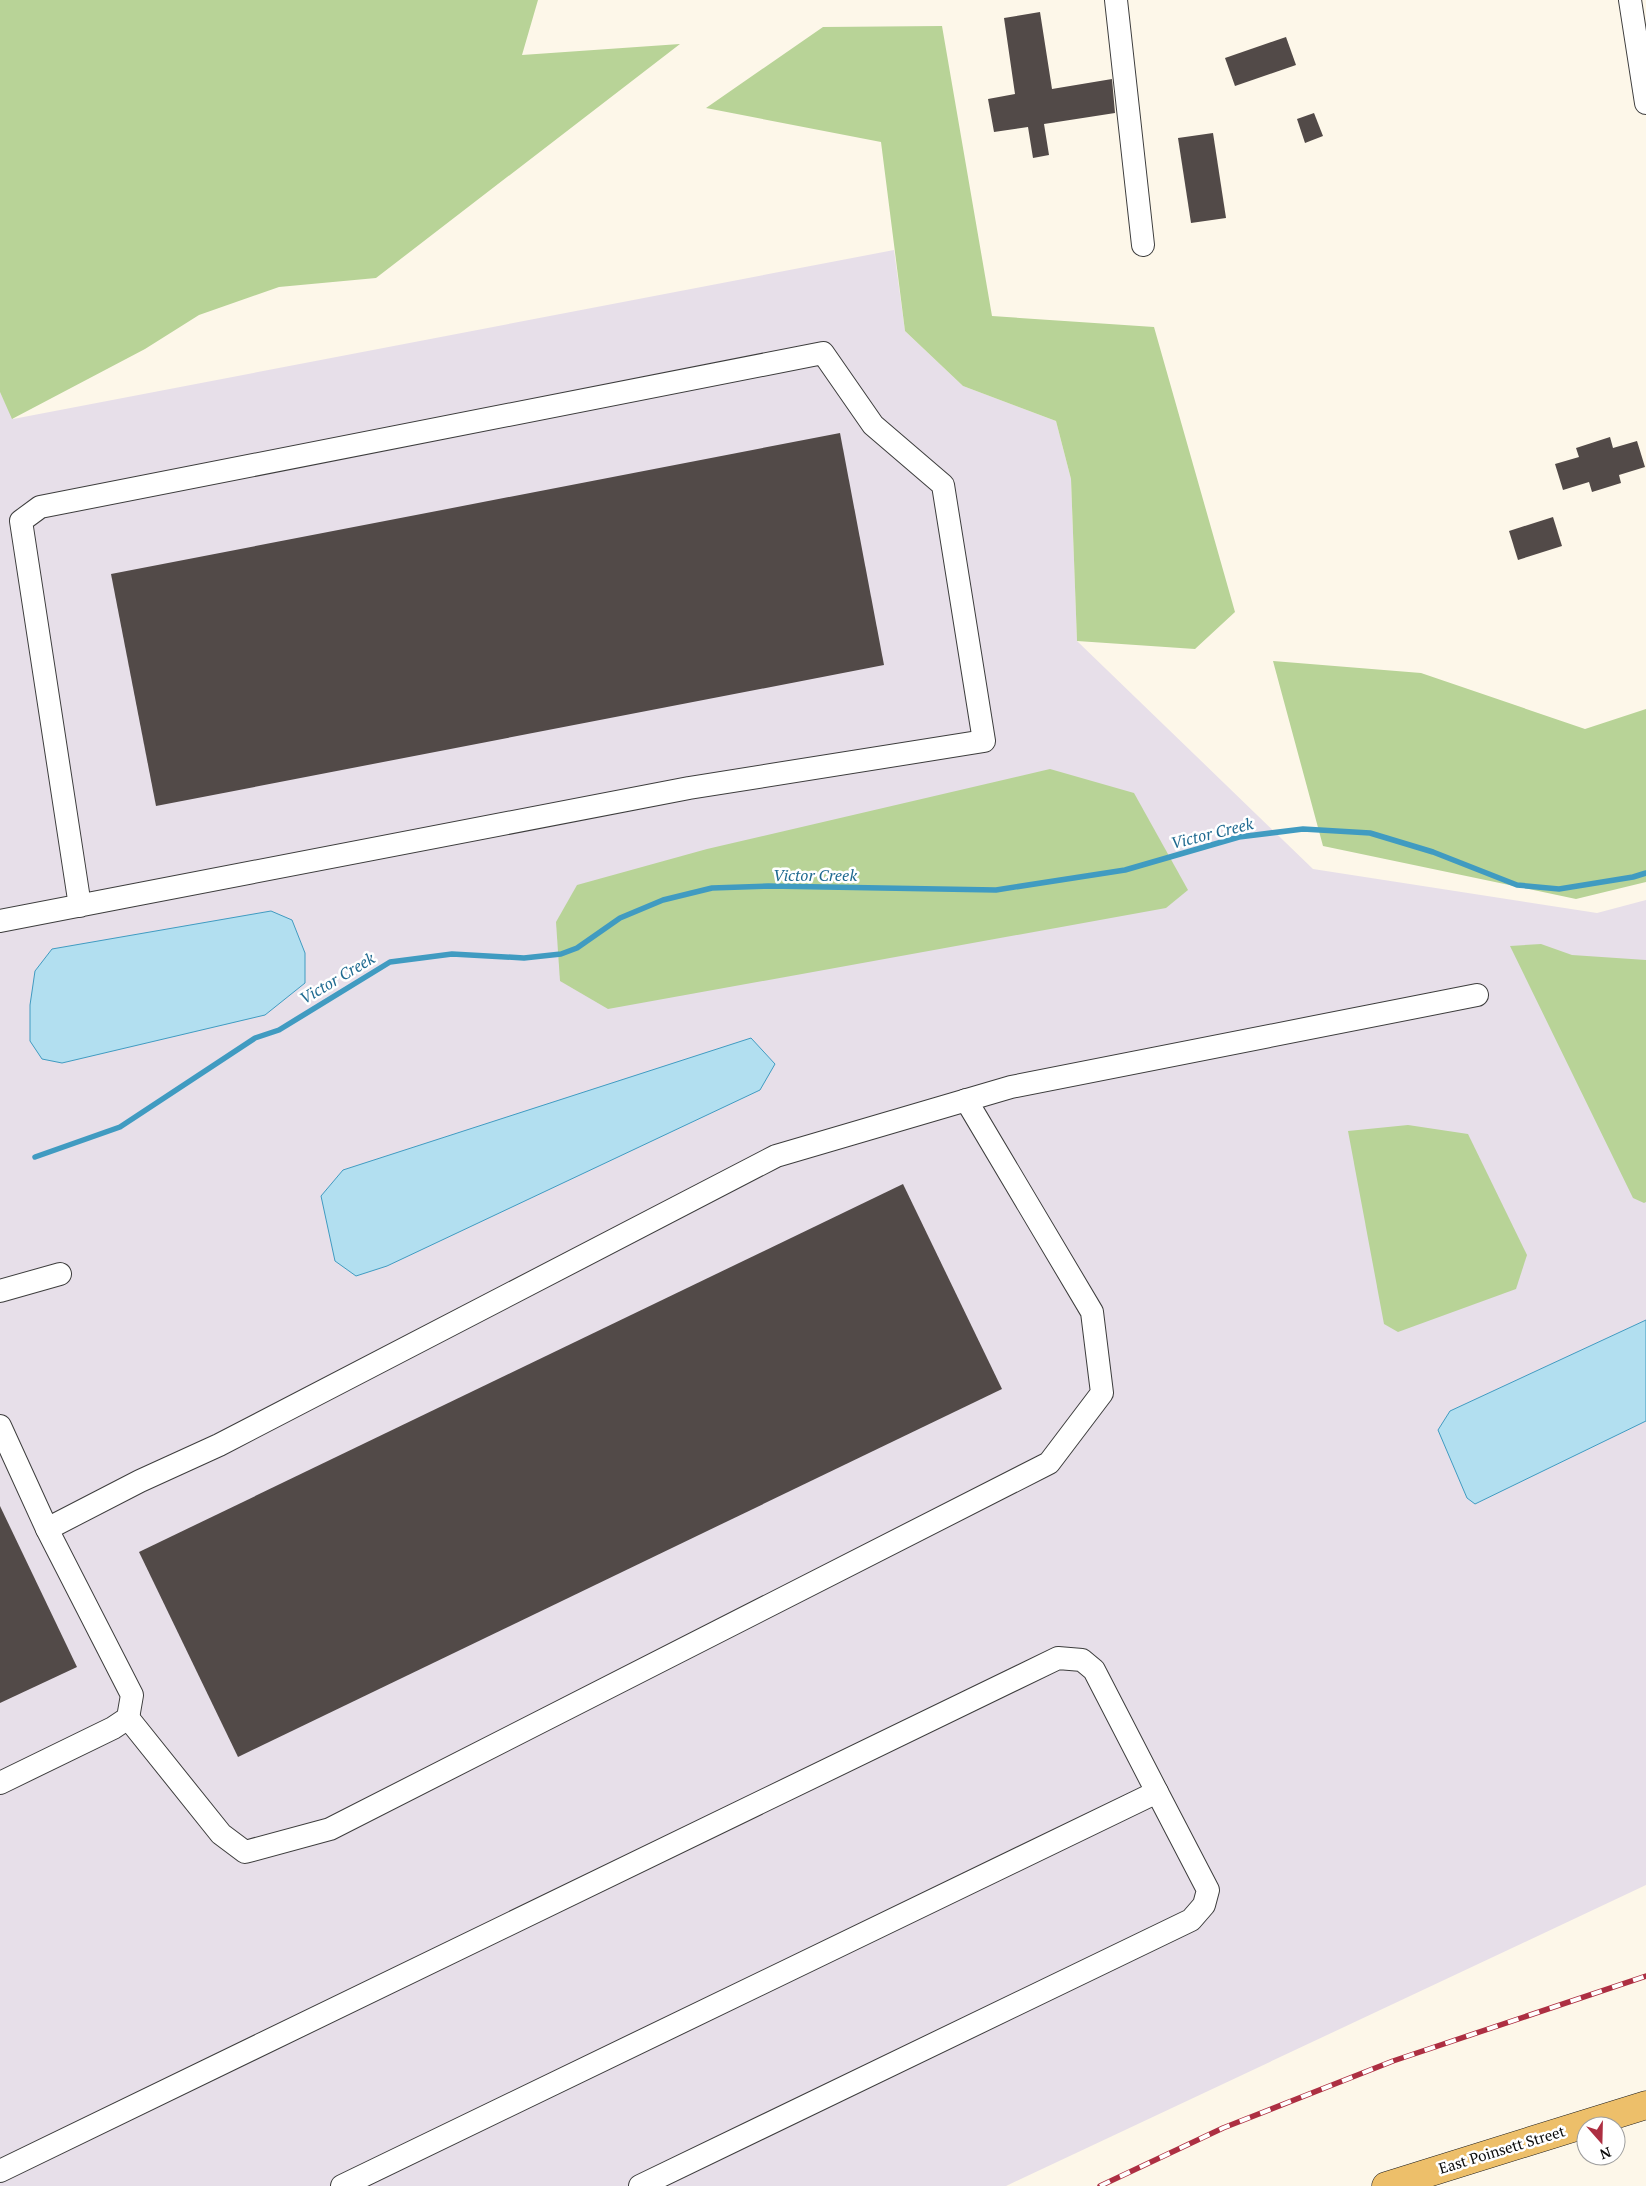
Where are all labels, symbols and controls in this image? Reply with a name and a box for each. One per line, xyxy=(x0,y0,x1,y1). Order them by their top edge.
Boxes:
water label: Victor Creek xyxy=(1168,812,1256,854)
water label: Victor Creek xyxy=(773,864,857,886)
water label: Victor Creek xyxy=(295,947,379,1009)
north arrow xyxy=(1576,2116,1626,2166)
street label: East Poinsett Street xyxy=(1436,2120,1568,2178)
text: N xyxy=(1597,2143,1614,2165)

